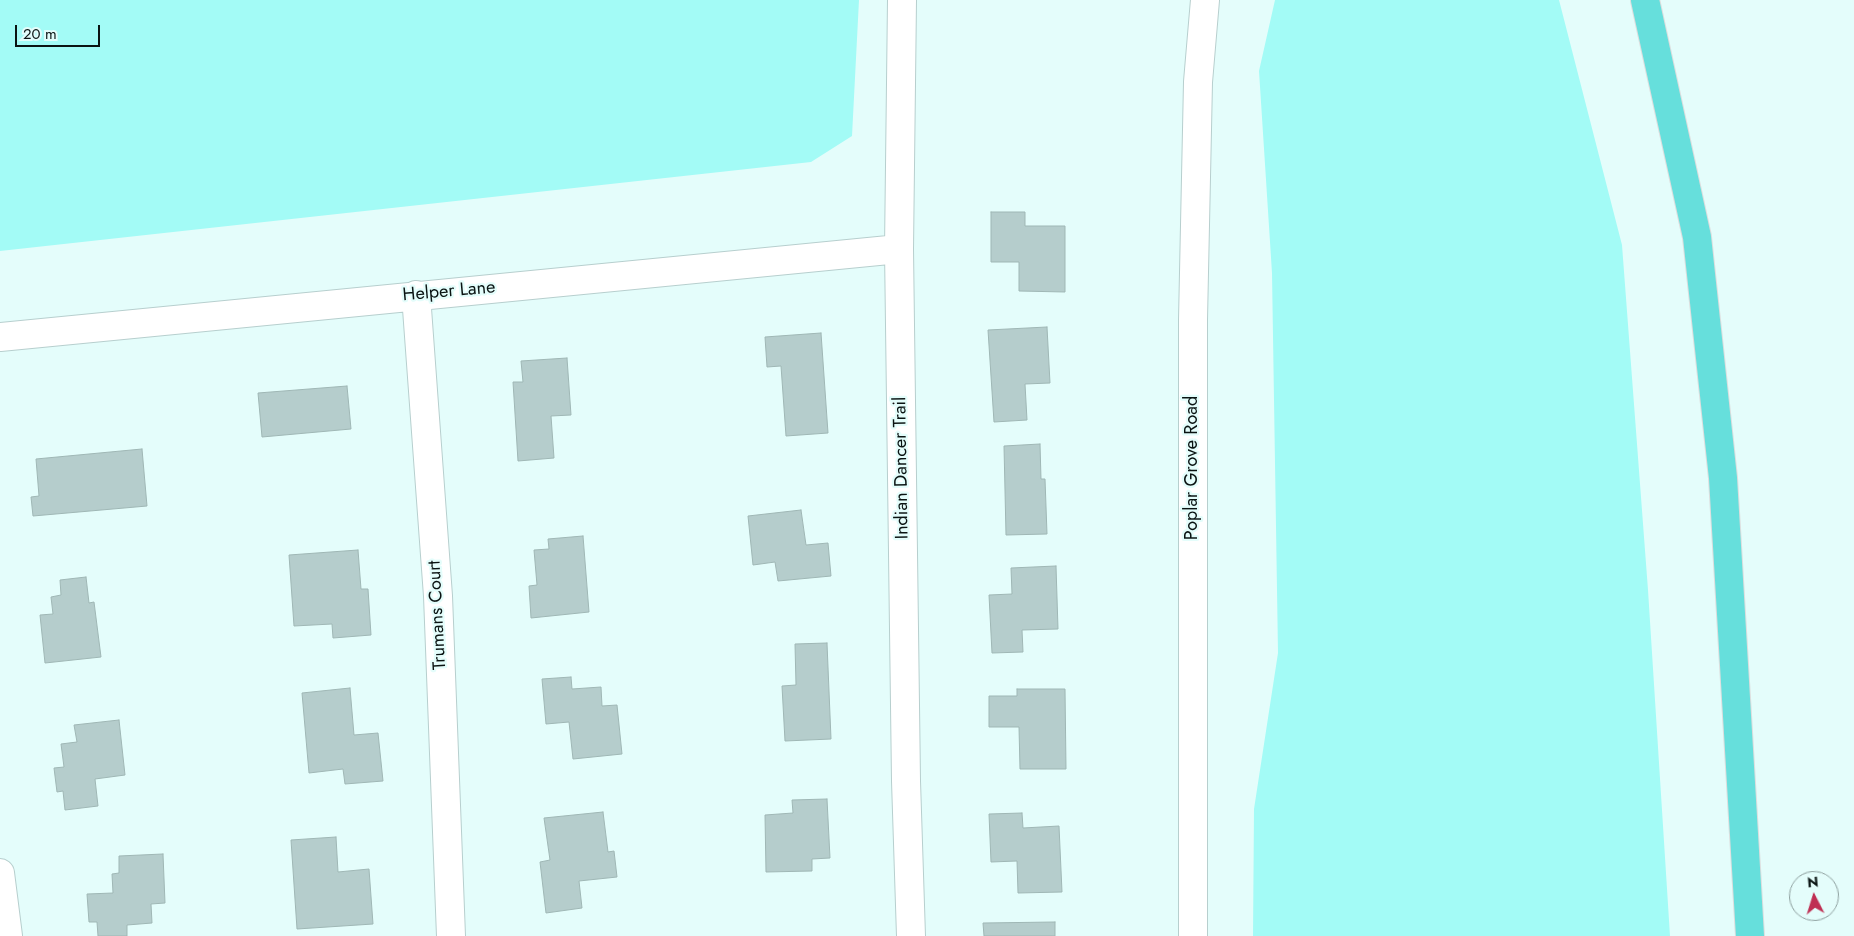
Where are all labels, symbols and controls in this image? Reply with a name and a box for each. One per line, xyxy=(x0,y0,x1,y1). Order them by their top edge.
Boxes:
scale bar xyxy=(18,15,102,47)
text: 20 m xyxy=(23,23,57,45)
street label: Helper Lane xyxy=(402,277,496,307)
street label: Indian Dancer Trail xyxy=(890,396,914,540)
street label: Poplar Grove Road xyxy=(1182,396,1204,540)
street label: Trumans Court xyxy=(424,560,452,670)
north arrow xyxy=(1789,871,1839,921)
text: N xyxy=(1806,872,1819,893)

